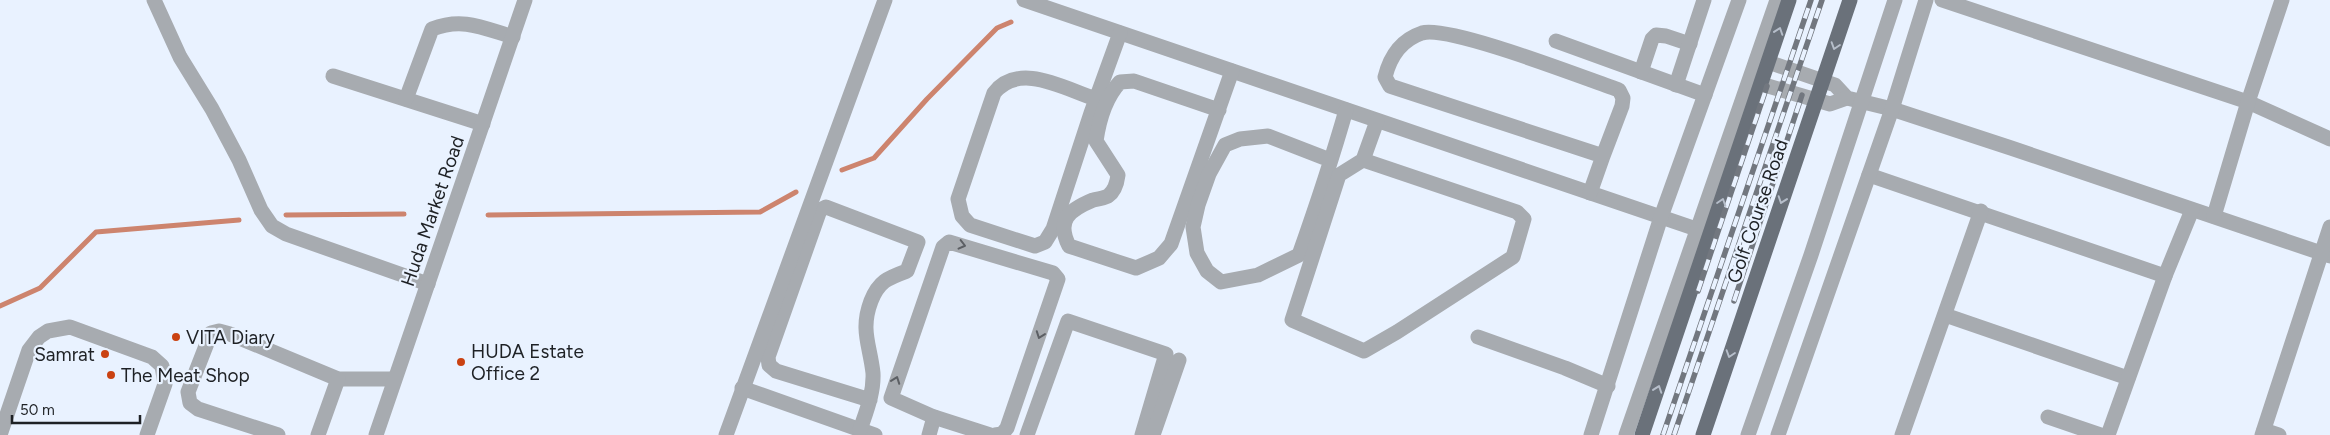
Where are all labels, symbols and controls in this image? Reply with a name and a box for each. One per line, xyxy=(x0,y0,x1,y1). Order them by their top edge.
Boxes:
one-way arrow xyxy=(1773,27,1783,36)
one-way arrow xyxy=(1831,42,1841,50)
street label: Huda Market Road xyxy=(396,133,469,289)
street label: Golf Course Road xyxy=(1722,136,1793,286)
one-way arrow xyxy=(1778,195,1788,204)
one-way arrow xyxy=(1716,198,1726,207)
one-way arrow xyxy=(957,239,966,250)
place label: VITA Diary xyxy=(186,326,275,349)
one-way arrow xyxy=(1036,330,1046,339)
marker: VITA Diary xyxy=(170,331,182,343)
place label: HUDA Estate Office 2 xyxy=(471,340,584,385)
place label: Samrat xyxy=(34,343,95,366)
marker: Samrat xyxy=(99,348,111,360)
one-way arrow xyxy=(1726,349,1736,357)
marker: HUDA Estate Office 2 xyxy=(455,356,467,368)
place label: The Meat Shop xyxy=(121,364,250,387)
marker: The Meat Shop xyxy=(105,369,117,381)
one-way arrow xyxy=(890,376,900,385)
one-way arrow xyxy=(1652,385,1662,393)
scale bar xyxy=(12,392,140,424)
text: 50 m xyxy=(20,401,55,419)

